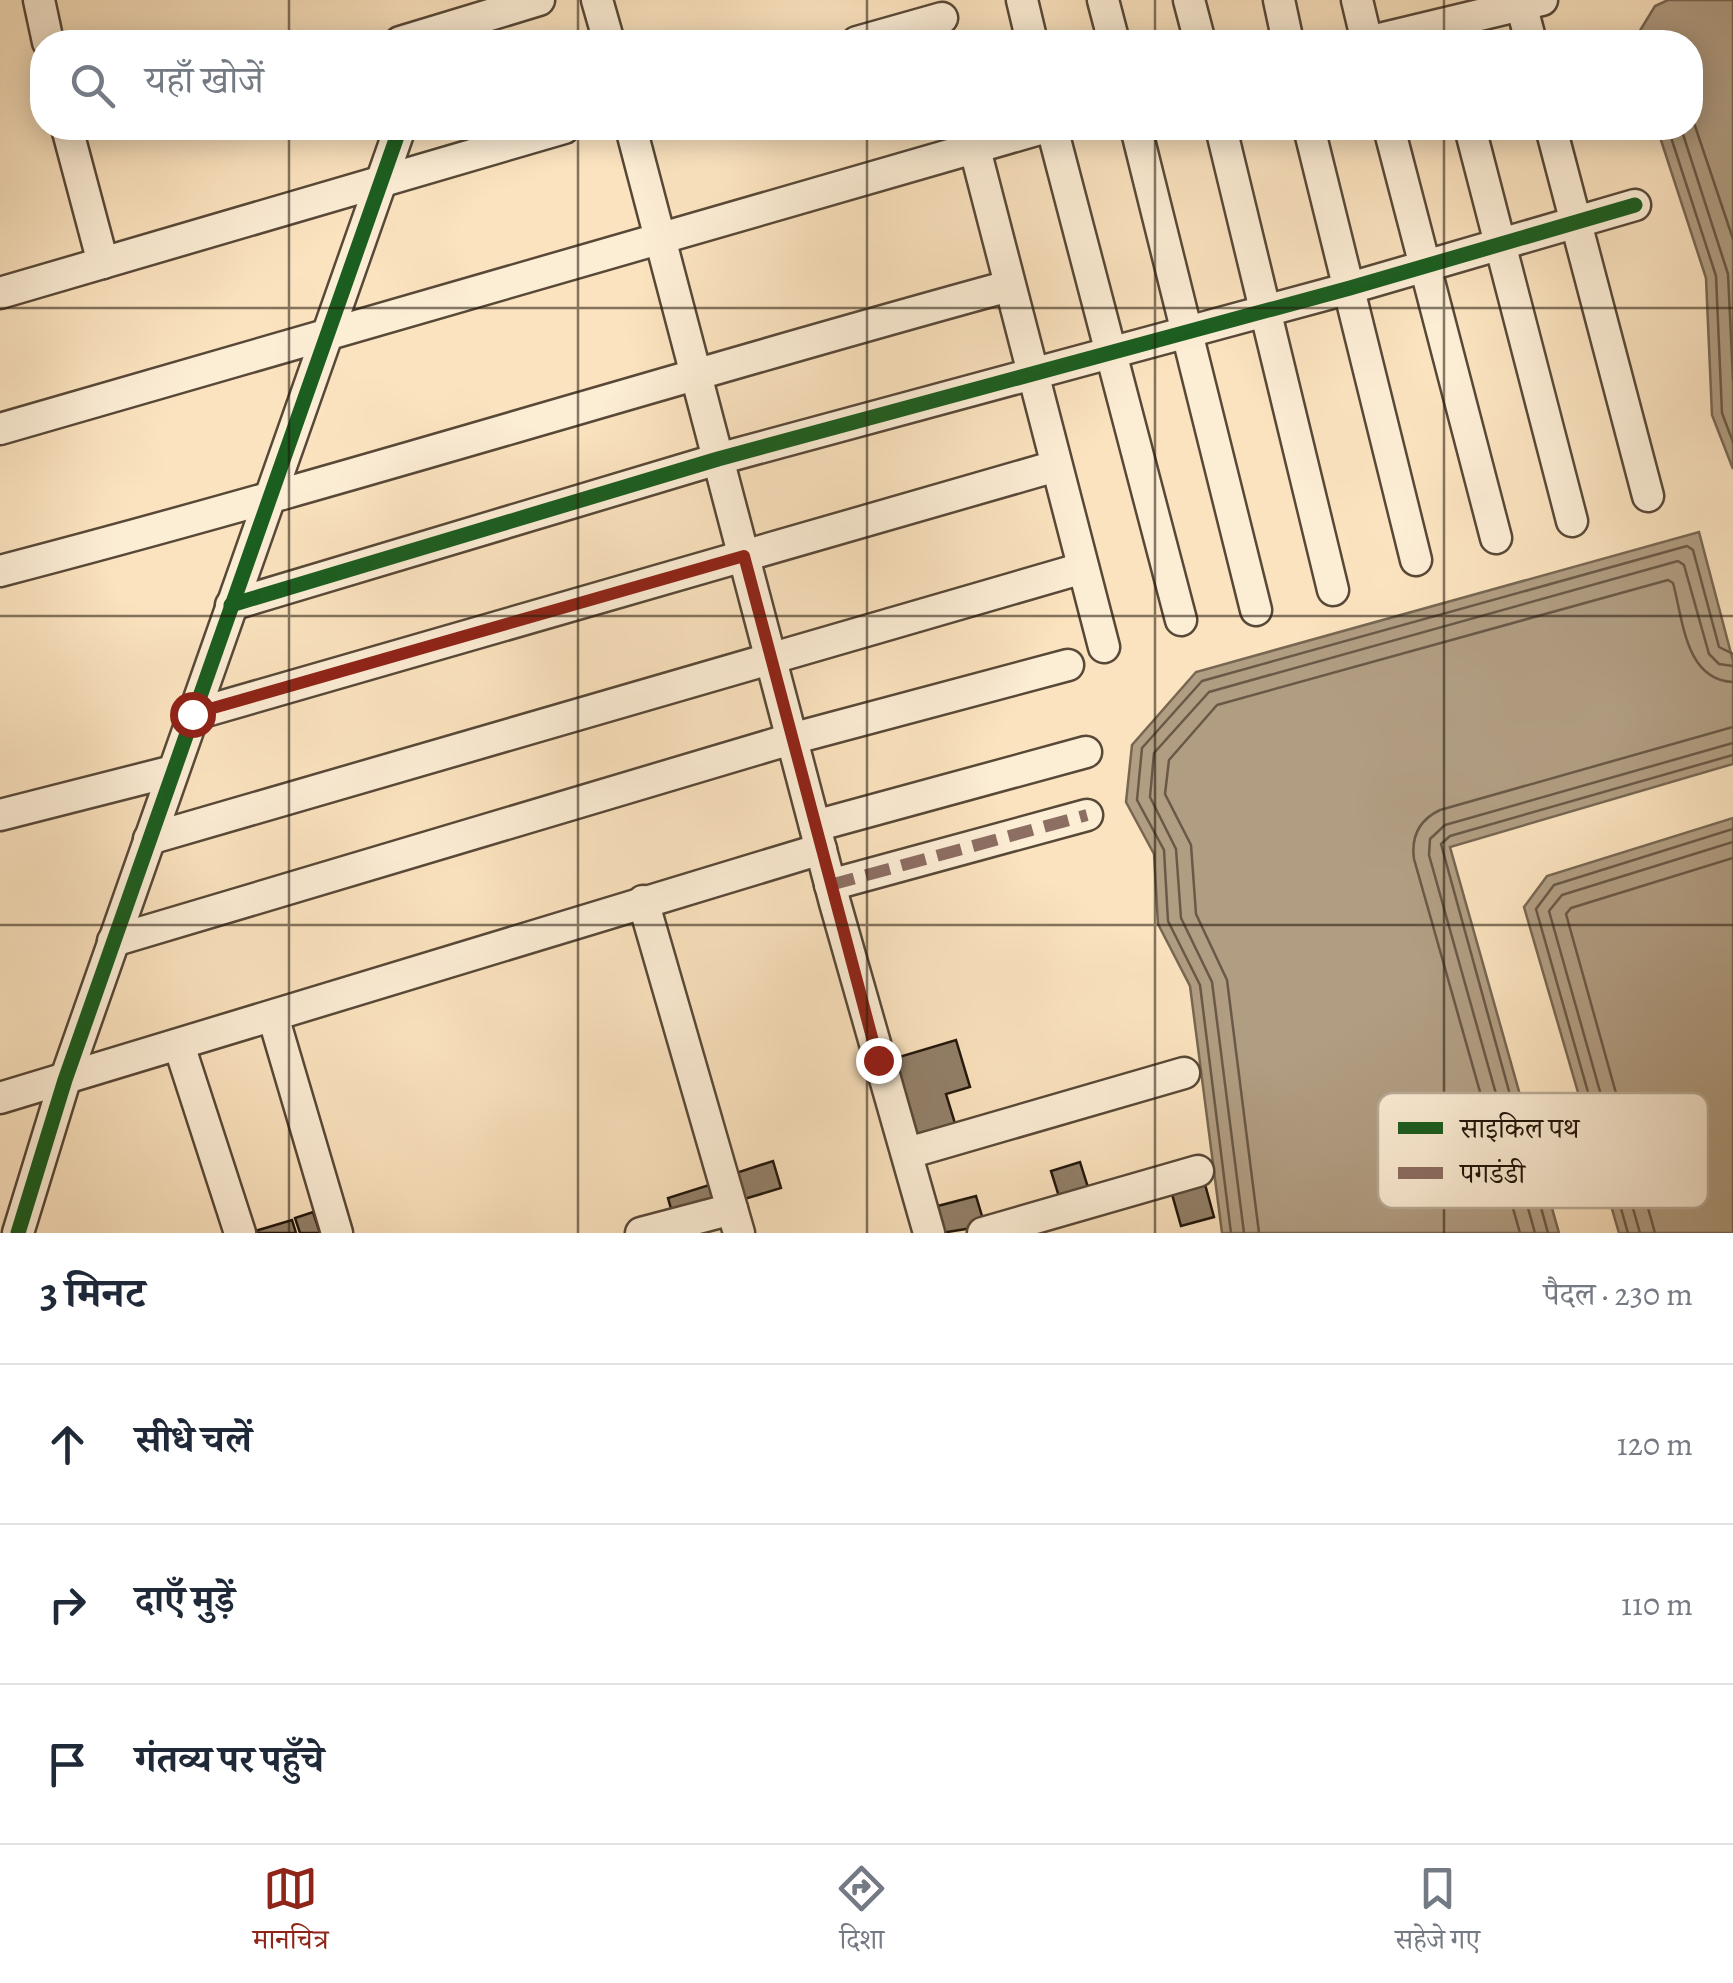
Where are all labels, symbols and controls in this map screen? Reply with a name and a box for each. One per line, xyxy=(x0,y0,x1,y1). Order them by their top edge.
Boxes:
search box xyxy=(30,30,1703,140)
text: यहाँ खोजें xyxy=(145,54,264,106)
icon: search xyxy=(65,58,120,113)
route start xyxy=(170,692,216,738)
route end xyxy=(856,1038,902,1084)
legend xyxy=(1378,1093,1708,1208)
text: साइकिल पथ xyxy=(1458,1110,1581,1148)
text: पगडंडी xyxy=(1458,1155,1527,1193)
text: 3 मिनट xyxy=(40,1264,145,1321)
text: पैदल · 230 m xyxy=(1543,1272,1693,1316)
text: सीधे चलें xyxy=(135,1413,252,1465)
icon: ahead xyxy=(40,1417,95,1472)
text: 120 m xyxy=(1617,1422,1693,1466)
text: दाएँ मुड़ें xyxy=(135,1573,235,1625)
icon: right xyxy=(40,1577,95,1632)
text: 110 m xyxy=(1621,1582,1693,1626)
text: गंतव्य पर पहुँचे xyxy=(135,1733,324,1785)
icon: arrive xyxy=(40,1737,95,1792)
tab: मानचित्र xyxy=(253,1861,329,1967)
tab: दिशा xyxy=(834,1861,889,1967)
tab: सहेजे गए xyxy=(1395,1861,1480,1967)

